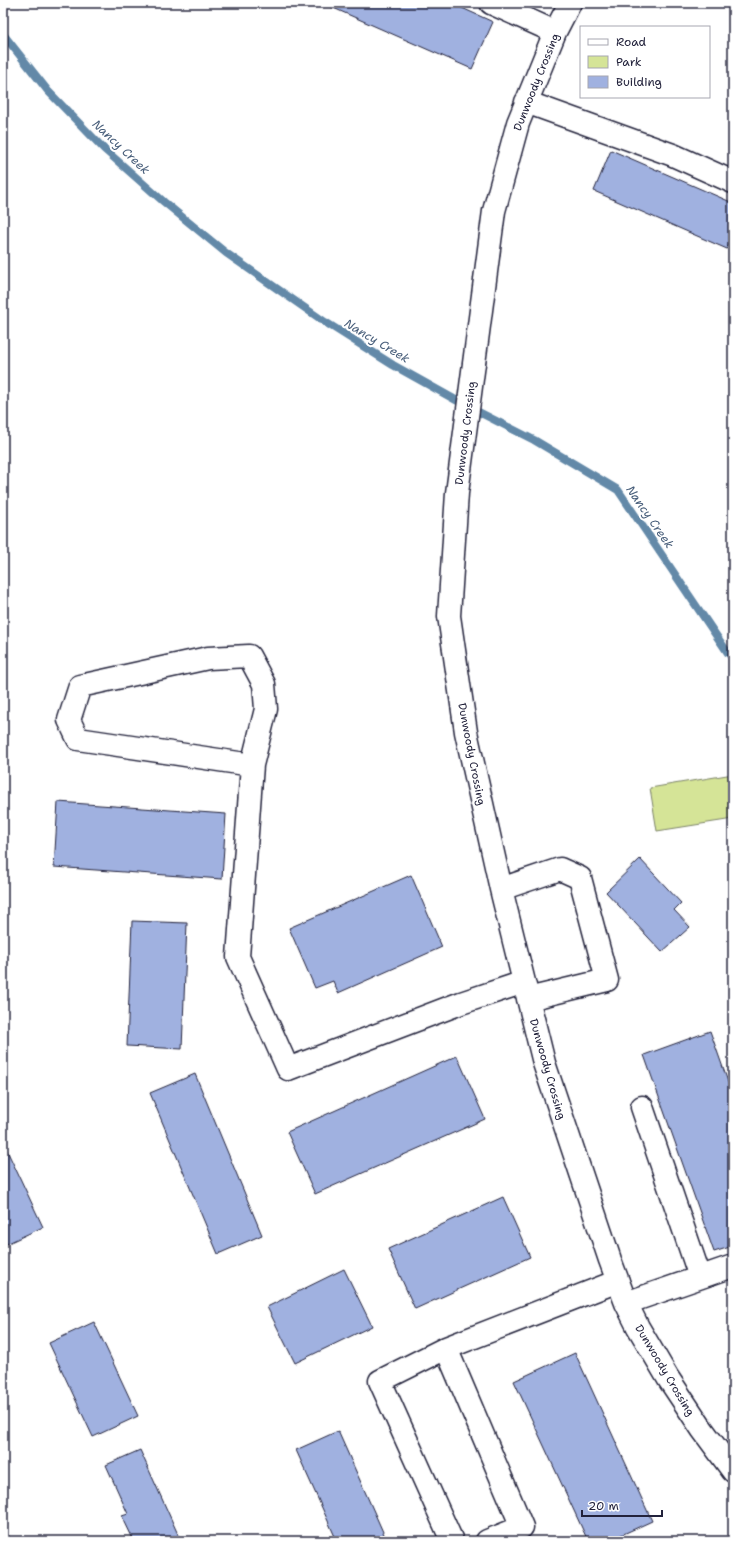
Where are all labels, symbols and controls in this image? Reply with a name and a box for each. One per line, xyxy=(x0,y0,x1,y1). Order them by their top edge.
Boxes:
legend xyxy=(580,26,710,98)
street label: Dunwoody Crossing xyxy=(510,31,563,133)
text: Road xyxy=(616,34,647,50)
text: Park xyxy=(616,54,642,70)
text: Building xyxy=(616,74,662,90)
water label: Nancy Creek xyxy=(89,116,153,178)
water label: Nancy Creek xyxy=(341,315,413,367)
street label: Dunwoody Crossing xyxy=(452,380,479,486)
water label: Nancy Creek xyxy=(622,482,678,552)
street label: Dunwoody Crossing xyxy=(454,702,489,807)
street label: Dunwoody Crossing xyxy=(526,1017,569,1121)
street label: Dunwoody Crossing xyxy=(631,1322,698,1419)
scale bar xyxy=(582,1492,662,1518)
text: 20 m xyxy=(588,1498,619,1514)

